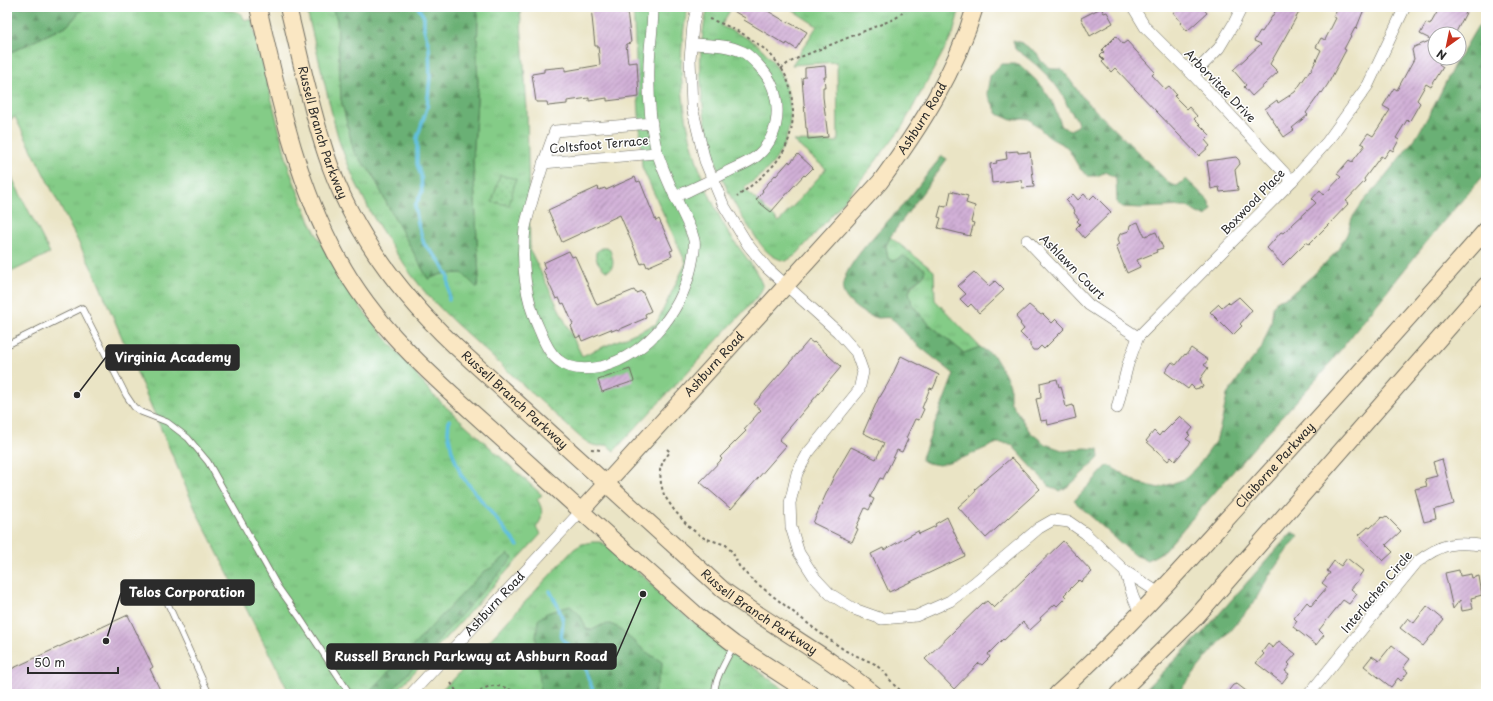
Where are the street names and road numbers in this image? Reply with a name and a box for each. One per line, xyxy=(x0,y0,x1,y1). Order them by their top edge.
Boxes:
street label: Arborvitae Drive xyxy=(1181,45,1261,126)
street label: Russell Branch Parkway xyxy=(294,64,353,202)
street label: Ashburn Road xyxy=(892,79,951,158)
street label: Coltsfoot Terrace xyxy=(549,131,649,157)
street label: Boxwood Place xyxy=(1216,164,1288,238)
street label: Ashlawn Court xyxy=(1036,229,1110,303)
street label: Ashburn Road xyxy=(679,327,748,400)
street label: Russell Branch Parkway xyxy=(458,346,572,453)
street label: Claiborne Parkway xyxy=(1231,418,1318,512)
street label: Interlachen Circle xyxy=(1336,546,1416,636)
street label: Russell Branch Parkway xyxy=(697,564,821,658)
street label: Ashburn Road xyxy=(459,567,528,639)

